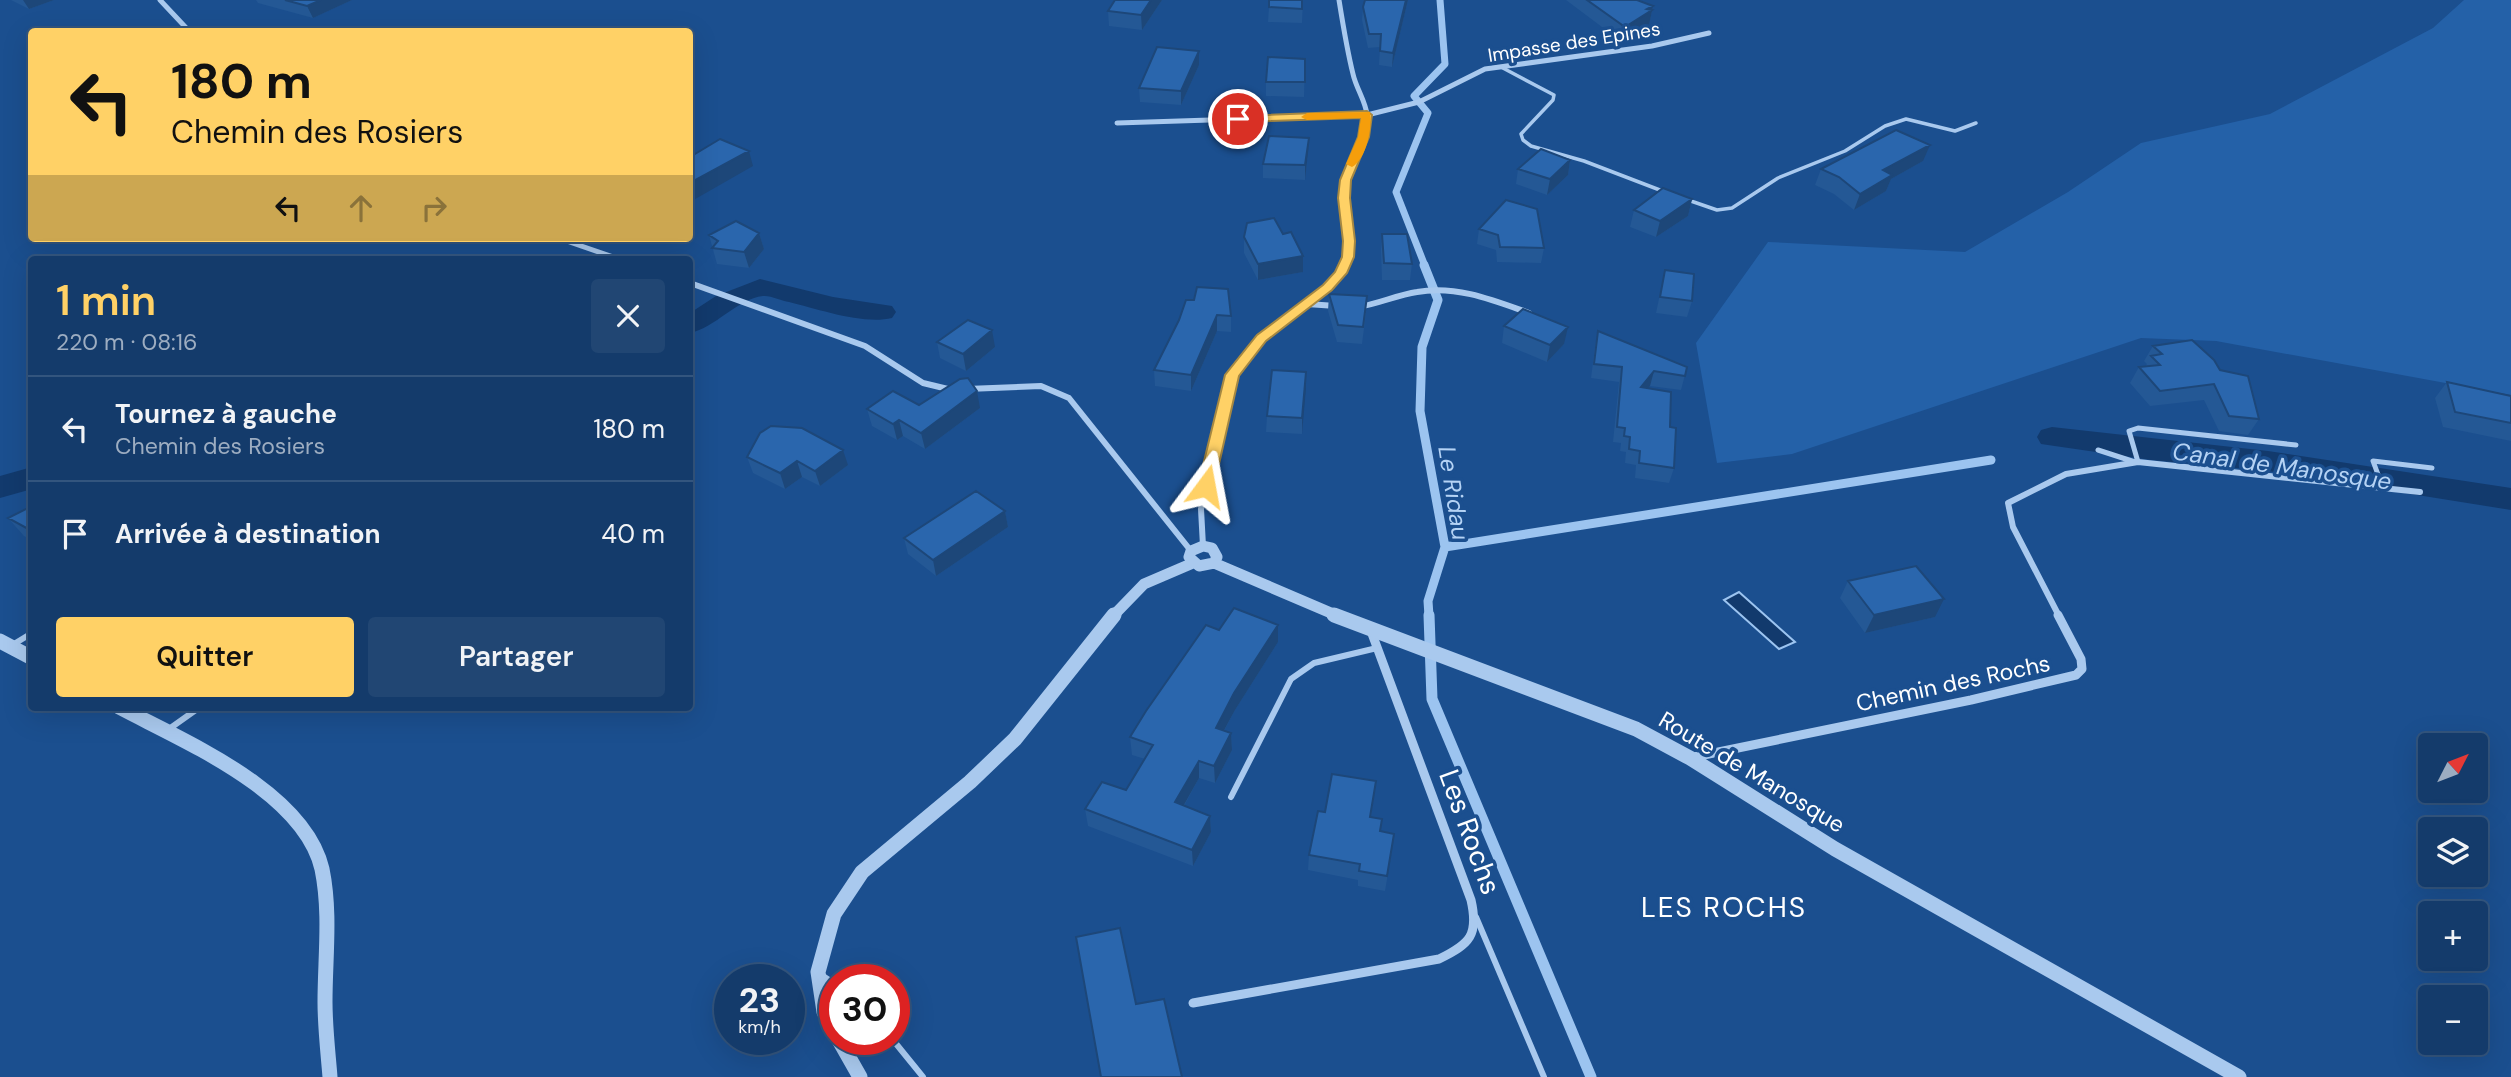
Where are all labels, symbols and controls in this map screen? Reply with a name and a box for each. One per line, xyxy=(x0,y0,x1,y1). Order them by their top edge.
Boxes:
street label: Impasse des Epines xyxy=(1486,16,1662,68)
text: 180 m xyxy=(171,49,312,113)
icon: left xyxy=(56,56,147,147)
pin xyxy=(1208,89,1268,149)
icon: arrive xyxy=(1219,100,1257,138)
text: Chemin des Rosiers xyxy=(171,111,463,153)
icon: left xyxy=(269,189,307,227)
icon: ahead xyxy=(342,189,380,227)
icon: right xyxy=(415,189,453,227)
text: 1 min xyxy=(56,273,156,328)
button: close xyxy=(591,279,665,353)
text: 220 m · 08:16 xyxy=(56,327,197,357)
text: Tournez à gauche xyxy=(115,397,337,431)
icon: left xyxy=(56,410,94,448)
text: 180 m xyxy=(593,412,665,446)
text: Chemin des Rosiers xyxy=(115,431,325,461)
water label: Canal de Manosque xyxy=(2171,435,2393,497)
water label: Le Ridau xyxy=(1431,444,1477,542)
position arrow xyxy=(1169,449,1243,523)
icon: arrive xyxy=(56,515,94,553)
text: Arrivée à destination xyxy=(115,517,381,551)
text: 40 m xyxy=(601,517,665,551)
button: Quitter xyxy=(56,617,354,697)
button: Partager xyxy=(368,617,665,697)
street label: Chemin des Rochs xyxy=(1853,648,2053,718)
street label: Route de Manosque xyxy=(1653,705,1851,839)
north arrow xyxy=(2418,733,2488,803)
map controls xyxy=(2418,733,2488,1055)
street label: Les Rochs xyxy=(1430,765,1510,899)
button: layers xyxy=(2418,817,2488,887)
district label: LES ROCHS xyxy=(1641,889,1807,926)
button: + xyxy=(2418,901,2488,971)
speed limit sign: 30 xyxy=(819,964,910,1055)
text: 23 xyxy=(739,977,780,1023)
button: − xyxy=(2418,985,2488,1055)
text: km/h xyxy=(738,1015,781,1039)

